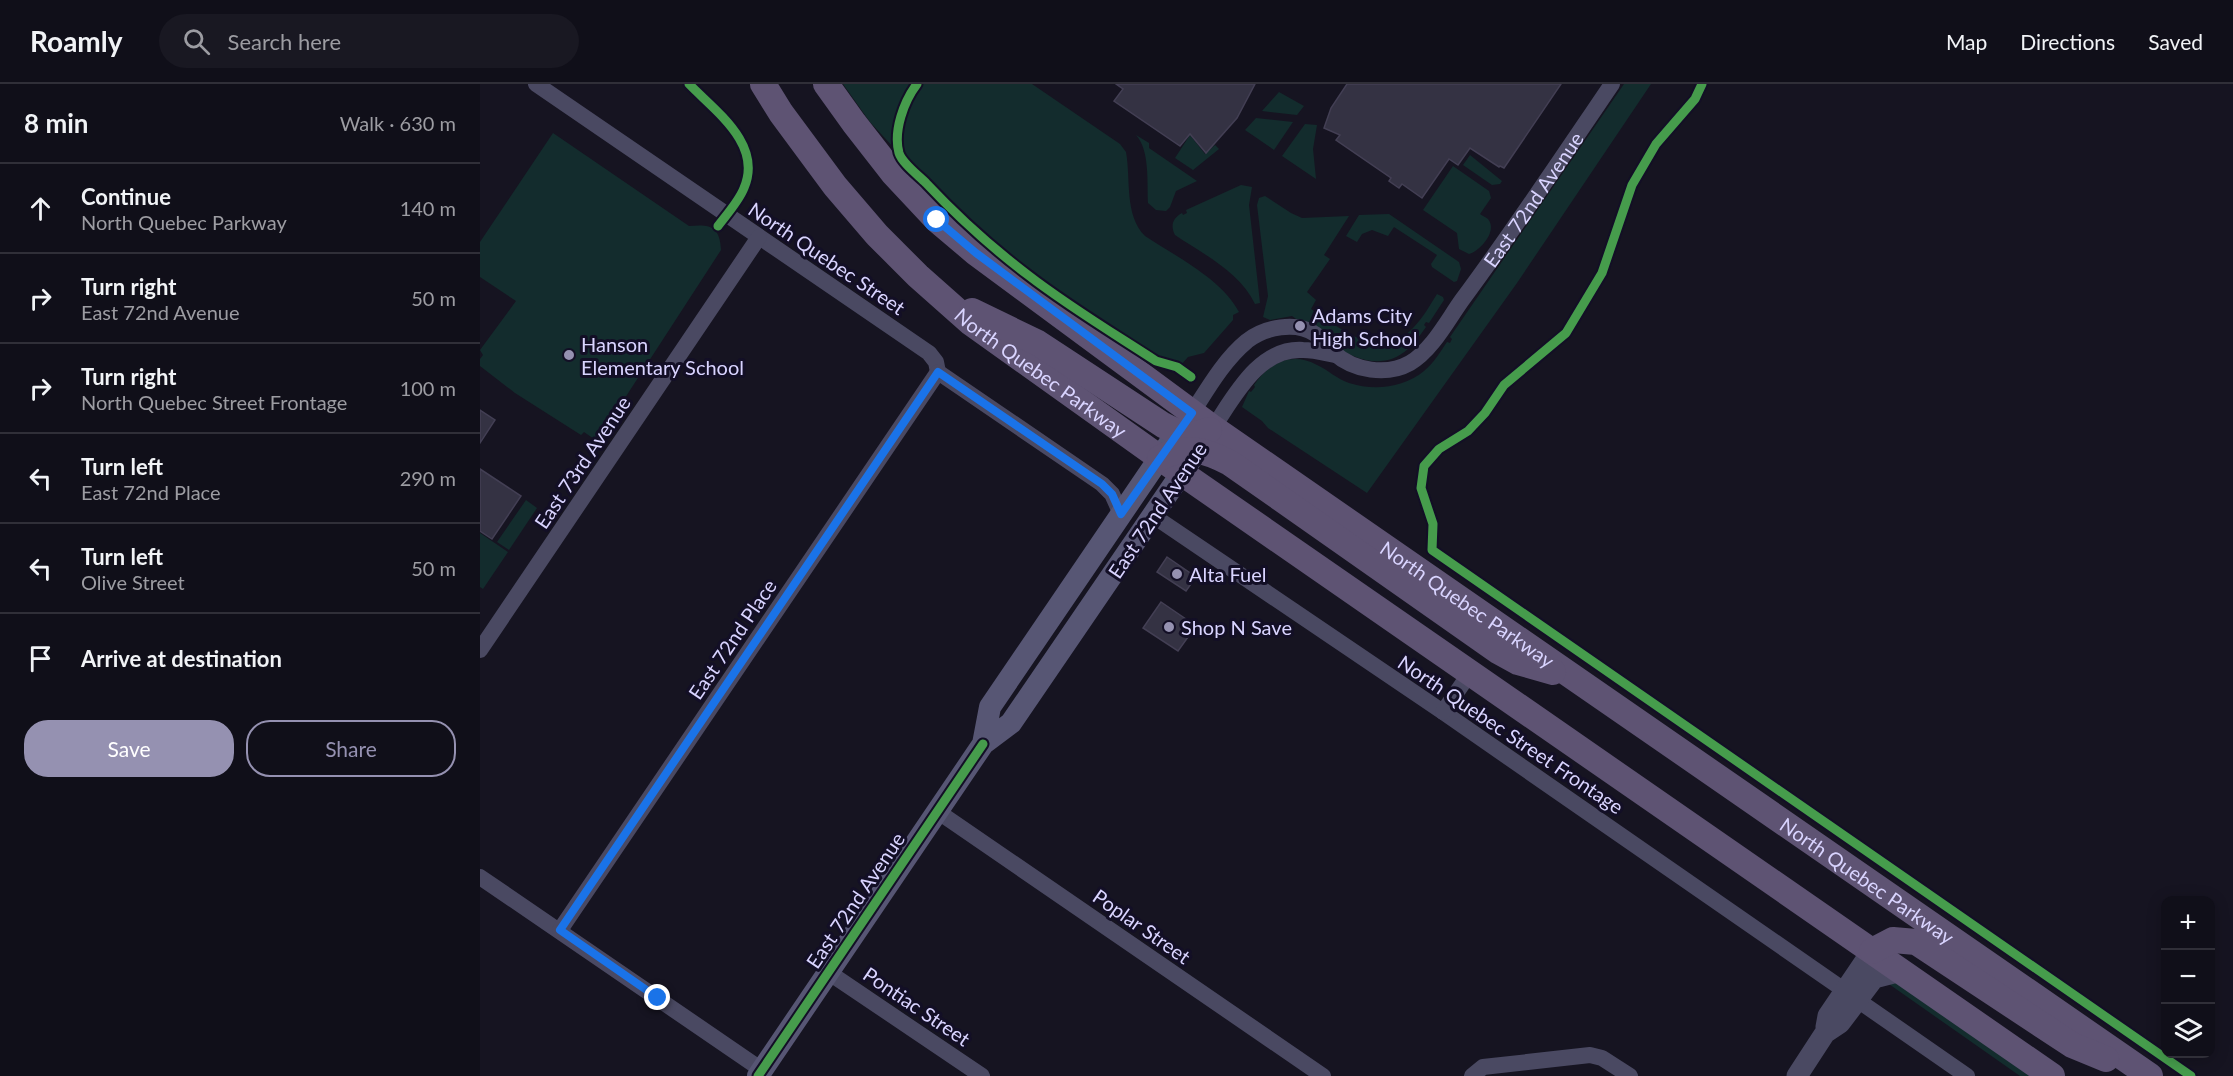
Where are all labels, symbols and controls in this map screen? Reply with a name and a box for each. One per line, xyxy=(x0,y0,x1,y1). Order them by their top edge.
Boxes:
search box xyxy=(159,14,579,68)
text: Roamly xyxy=(30,24,123,58)
icon: search xyxy=(180,25,213,58)
text: Search here xyxy=(228,28,341,55)
text: Map xyxy=(1946,29,1987,54)
text: Directions xyxy=(2020,29,2115,54)
text: Saved xyxy=(2148,29,2203,54)
text: 8 min xyxy=(24,107,88,139)
text: Walk · 630 m xyxy=(340,111,456,135)
street label: East 72nd Avenue xyxy=(1478,127,1588,272)
text: Continue xyxy=(81,183,171,210)
icon: ahead xyxy=(24,192,57,225)
text: 140 m xyxy=(400,196,456,220)
street label: North Quebec Street xyxy=(744,197,910,319)
route start xyxy=(923,206,949,232)
text: North Quebec Parkway xyxy=(81,210,287,234)
text: Turn right xyxy=(81,273,176,300)
icon: right xyxy=(24,282,57,315)
text: 50 m xyxy=(411,286,456,310)
text: East 72nd Avenue xyxy=(81,300,240,324)
street label: North Quebec Parkway xyxy=(950,303,1132,443)
place label: Adams City High School xyxy=(1312,303,1418,350)
marker: Adams City High School xyxy=(1293,319,1307,333)
place label: Hanson Elementary School xyxy=(581,332,744,379)
marker: Hanson Elementary School xyxy=(562,348,576,362)
text: Turn right xyxy=(81,363,176,390)
icon: right xyxy=(24,372,57,405)
text: 100 m xyxy=(400,376,456,400)
text: North Quebec Street Frontage xyxy=(81,390,347,414)
street label: East 73rd Avenue xyxy=(529,391,635,533)
street label: East 72nd Avenue xyxy=(1103,438,1211,582)
text: Turn left xyxy=(81,453,163,480)
icon: left xyxy=(24,462,57,495)
text: 290 m xyxy=(400,466,456,490)
text: East 72nd Place xyxy=(81,480,221,504)
street label: North Quebec Parkway xyxy=(1376,536,1560,673)
text: Turn left xyxy=(81,543,163,570)
icon: left xyxy=(24,552,57,585)
text: 50 m xyxy=(411,556,456,580)
place label: Alta Fuel xyxy=(1189,562,1266,586)
marker: Alta Fuel xyxy=(1170,567,1184,581)
text: Olive Street xyxy=(81,570,185,594)
street label: East 72nd Place xyxy=(683,574,781,704)
place label: Shop N Save xyxy=(1181,615,1292,639)
marker: Shop N Save xyxy=(1162,620,1176,634)
icon: arrive xyxy=(24,642,57,675)
text: Arrive at destination xyxy=(81,645,282,672)
street label: North Quebec Street Frontage xyxy=(1394,650,1628,818)
button: Save xyxy=(24,720,234,777)
button: Share xyxy=(246,720,456,777)
street label: North Quebec Parkway xyxy=(1776,812,1959,949)
street label: East 72nd Avenue xyxy=(801,828,909,972)
street label: Poplar Street xyxy=(1089,884,1195,968)
map controls xyxy=(2161,896,2215,1058)
button: + xyxy=(2161,896,2215,950)
button: − xyxy=(2161,950,2215,1004)
street label: Pontiac Street xyxy=(859,962,975,1050)
route end xyxy=(644,984,670,1010)
button: layers xyxy=(2161,1004,2215,1058)

